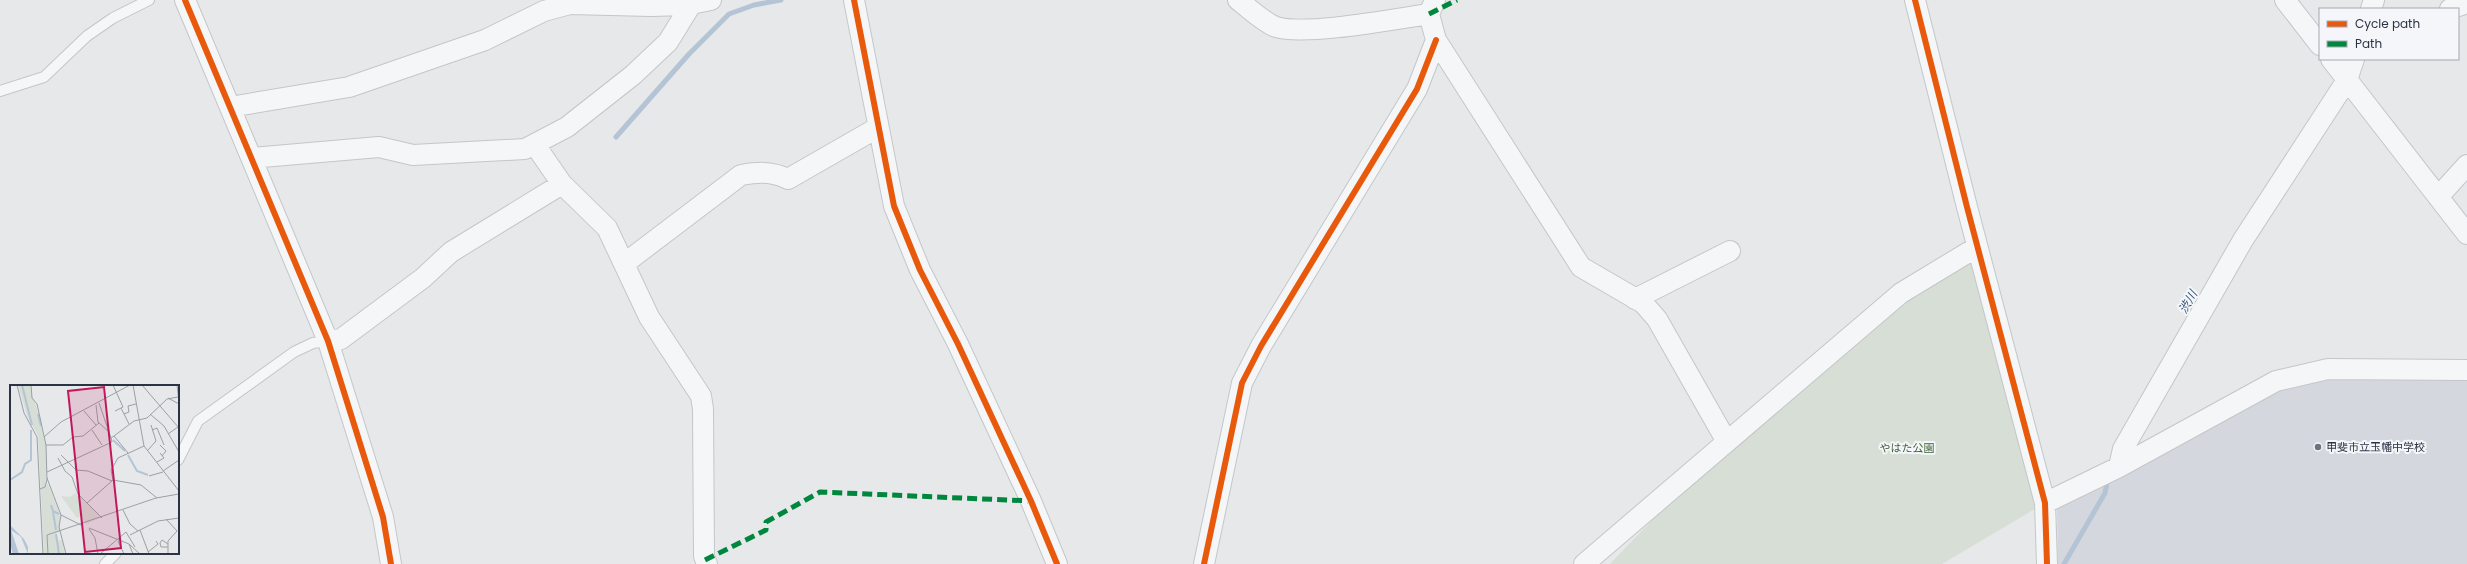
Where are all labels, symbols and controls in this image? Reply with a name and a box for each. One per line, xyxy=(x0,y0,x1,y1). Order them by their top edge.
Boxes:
legend xyxy=(2319,8,2459,60)
text: Cycle path xyxy=(2355,15,2420,32)
text: Path xyxy=(2355,35,2382,52)
water label: 渋川 xyxy=(2174,285,2202,316)
inset map xyxy=(10,385,179,554)
place label: 甲斐市立玉幡中学校 xyxy=(2326,439,2425,455)
park label: やはた公園 xyxy=(1880,440,1934,456)
marker: 甲斐市立玉幡中学校 xyxy=(2313,442,2323,452)

